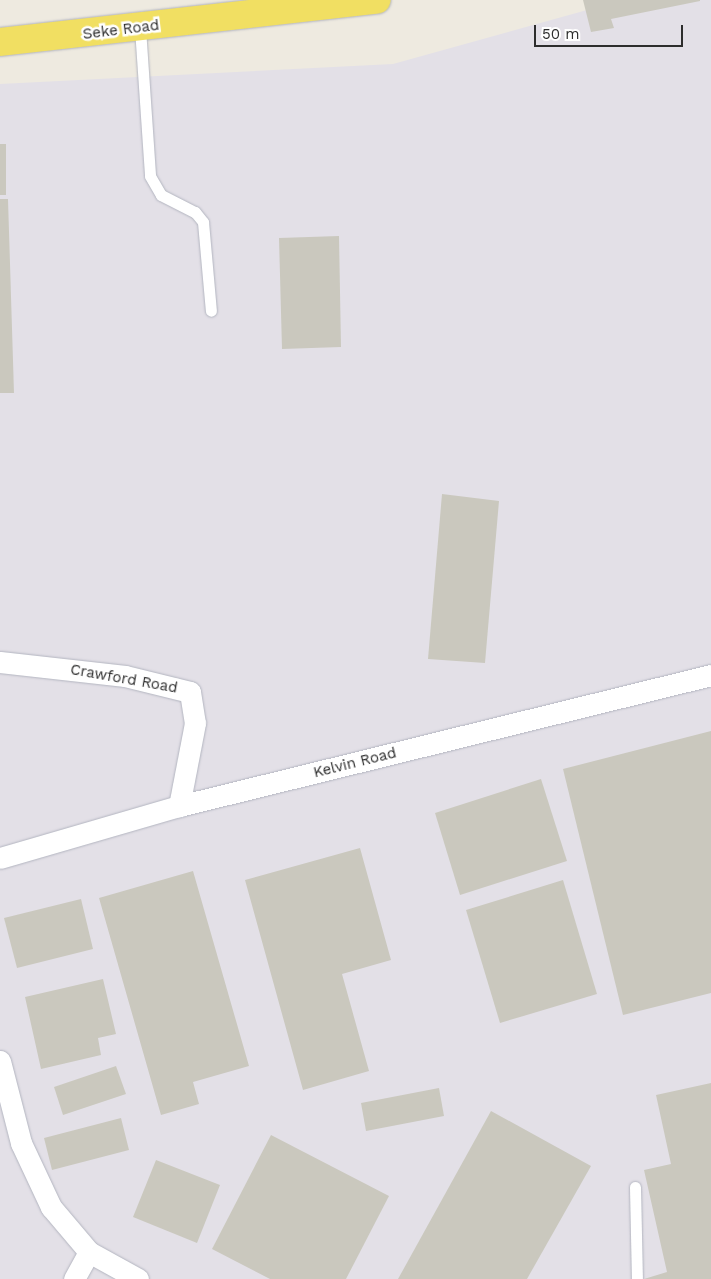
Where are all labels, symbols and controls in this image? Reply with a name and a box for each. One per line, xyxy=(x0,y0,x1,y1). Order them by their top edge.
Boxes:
scale bar xyxy=(536,15,685,47)
street label: Seke Road xyxy=(82,16,160,44)
text: 50 m xyxy=(542,25,579,43)
street label: Crawford Road xyxy=(69,661,179,697)
street label: Kelvin Road xyxy=(312,744,398,782)

